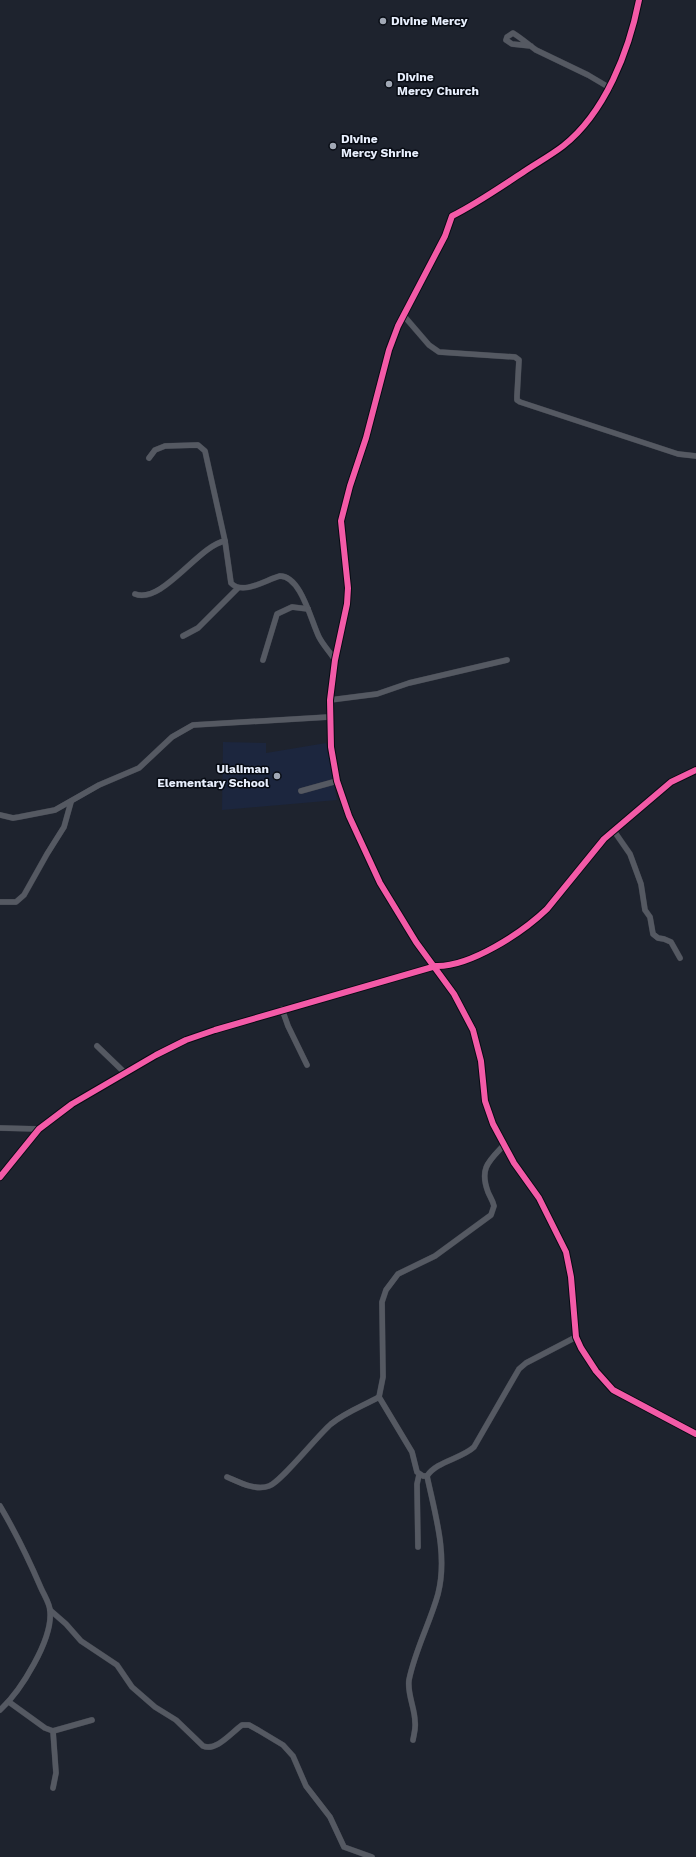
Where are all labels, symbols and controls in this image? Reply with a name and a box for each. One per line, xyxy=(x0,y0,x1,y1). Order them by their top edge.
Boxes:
place label: Divine Mercy xyxy=(391,14,468,28)
marker: Divine Mercy xyxy=(378,16,388,26)
place label: Divine Mercy Church xyxy=(397,70,479,98)
marker: Divine Mercy Church xyxy=(384,79,394,89)
place label: Divine Mercy Shrine xyxy=(341,132,419,160)
marker: Divine Mercy Shrine xyxy=(328,141,338,151)
place label: Ulaliman Elementary School xyxy=(157,762,269,790)
marker: Ulaliman Elementary School xyxy=(272,771,282,781)

